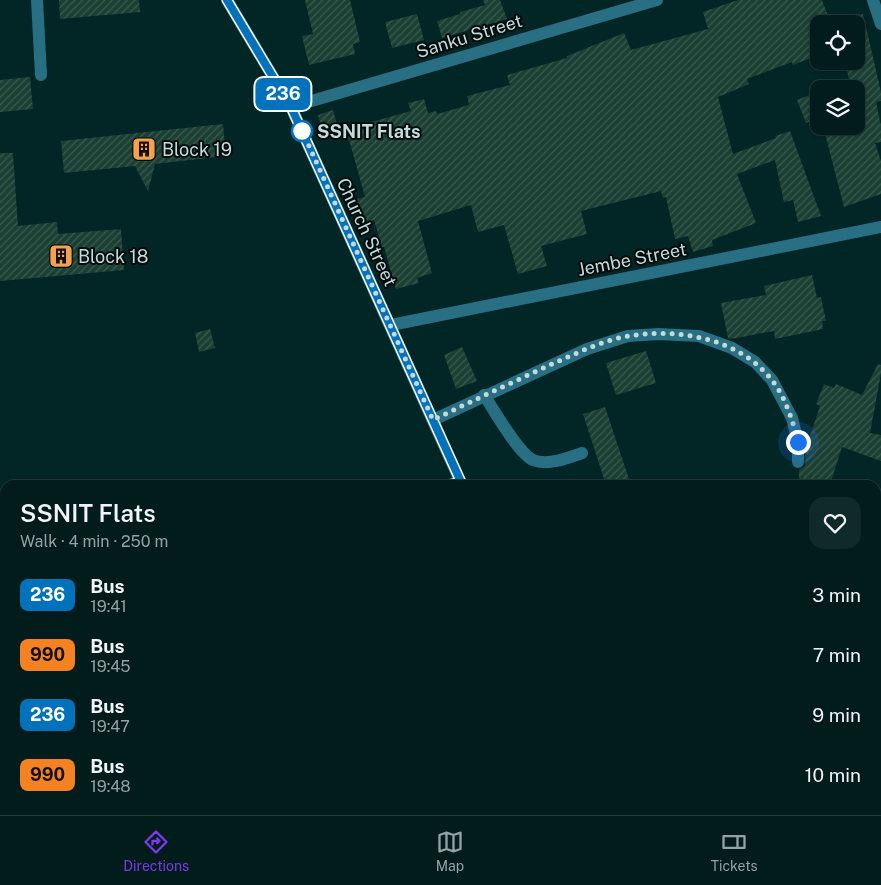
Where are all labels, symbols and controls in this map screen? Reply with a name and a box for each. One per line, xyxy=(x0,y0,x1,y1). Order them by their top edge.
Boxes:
street label: Sanku Street xyxy=(414,10,524,62)
map controls xyxy=(810,15,865,135)
button: locate xyxy=(810,15,865,70)
line badge: 236 xyxy=(254,78,312,110)
button: layers xyxy=(810,80,865,135)
text: 236 xyxy=(265,83,301,104)
marker: SSNIT Flats xyxy=(291,120,313,142)
place label: SSNIT Flats xyxy=(317,121,420,142)
building icon: Block 19 xyxy=(131,136,157,162)
place label: Block 19 xyxy=(162,139,232,160)
street label: Church Street xyxy=(333,174,401,290)
street label: Jembe Street xyxy=(576,238,688,280)
building icon: Block 18 xyxy=(48,243,74,269)
place label: Block 18 xyxy=(78,246,148,267)
your location xyxy=(786,430,811,455)
button: heart xyxy=(809,497,861,549)
text: SSNIT Flats xyxy=(20,499,156,527)
text: Walk · 4 min · 250 m xyxy=(20,532,168,551)
text: Bus xyxy=(90,575,125,597)
text: 236 xyxy=(30,584,65,605)
text: 3 min xyxy=(812,584,861,606)
text: 19:41 xyxy=(90,597,127,616)
text: Bus xyxy=(90,635,125,657)
text: 990 xyxy=(30,644,65,665)
text: 7 min xyxy=(813,644,861,666)
text: 19:45 xyxy=(90,657,130,676)
text: Bus xyxy=(90,695,125,717)
text: 236 xyxy=(30,704,65,725)
text: 9 min xyxy=(812,704,861,726)
text: 19:47 xyxy=(90,717,130,736)
text: Bus xyxy=(90,755,125,777)
text: 990 xyxy=(30,764,65,785)
text: 10 min xyxy=(805,764,861,786)
text: 19:48 xyxy=(90,777,131,796)
tab: Directions xyxy=(123,828,189,874)
tab: Map xyxy=(436,828,464,874)
tab: Tickets xyxy=(711,828,758,874)

